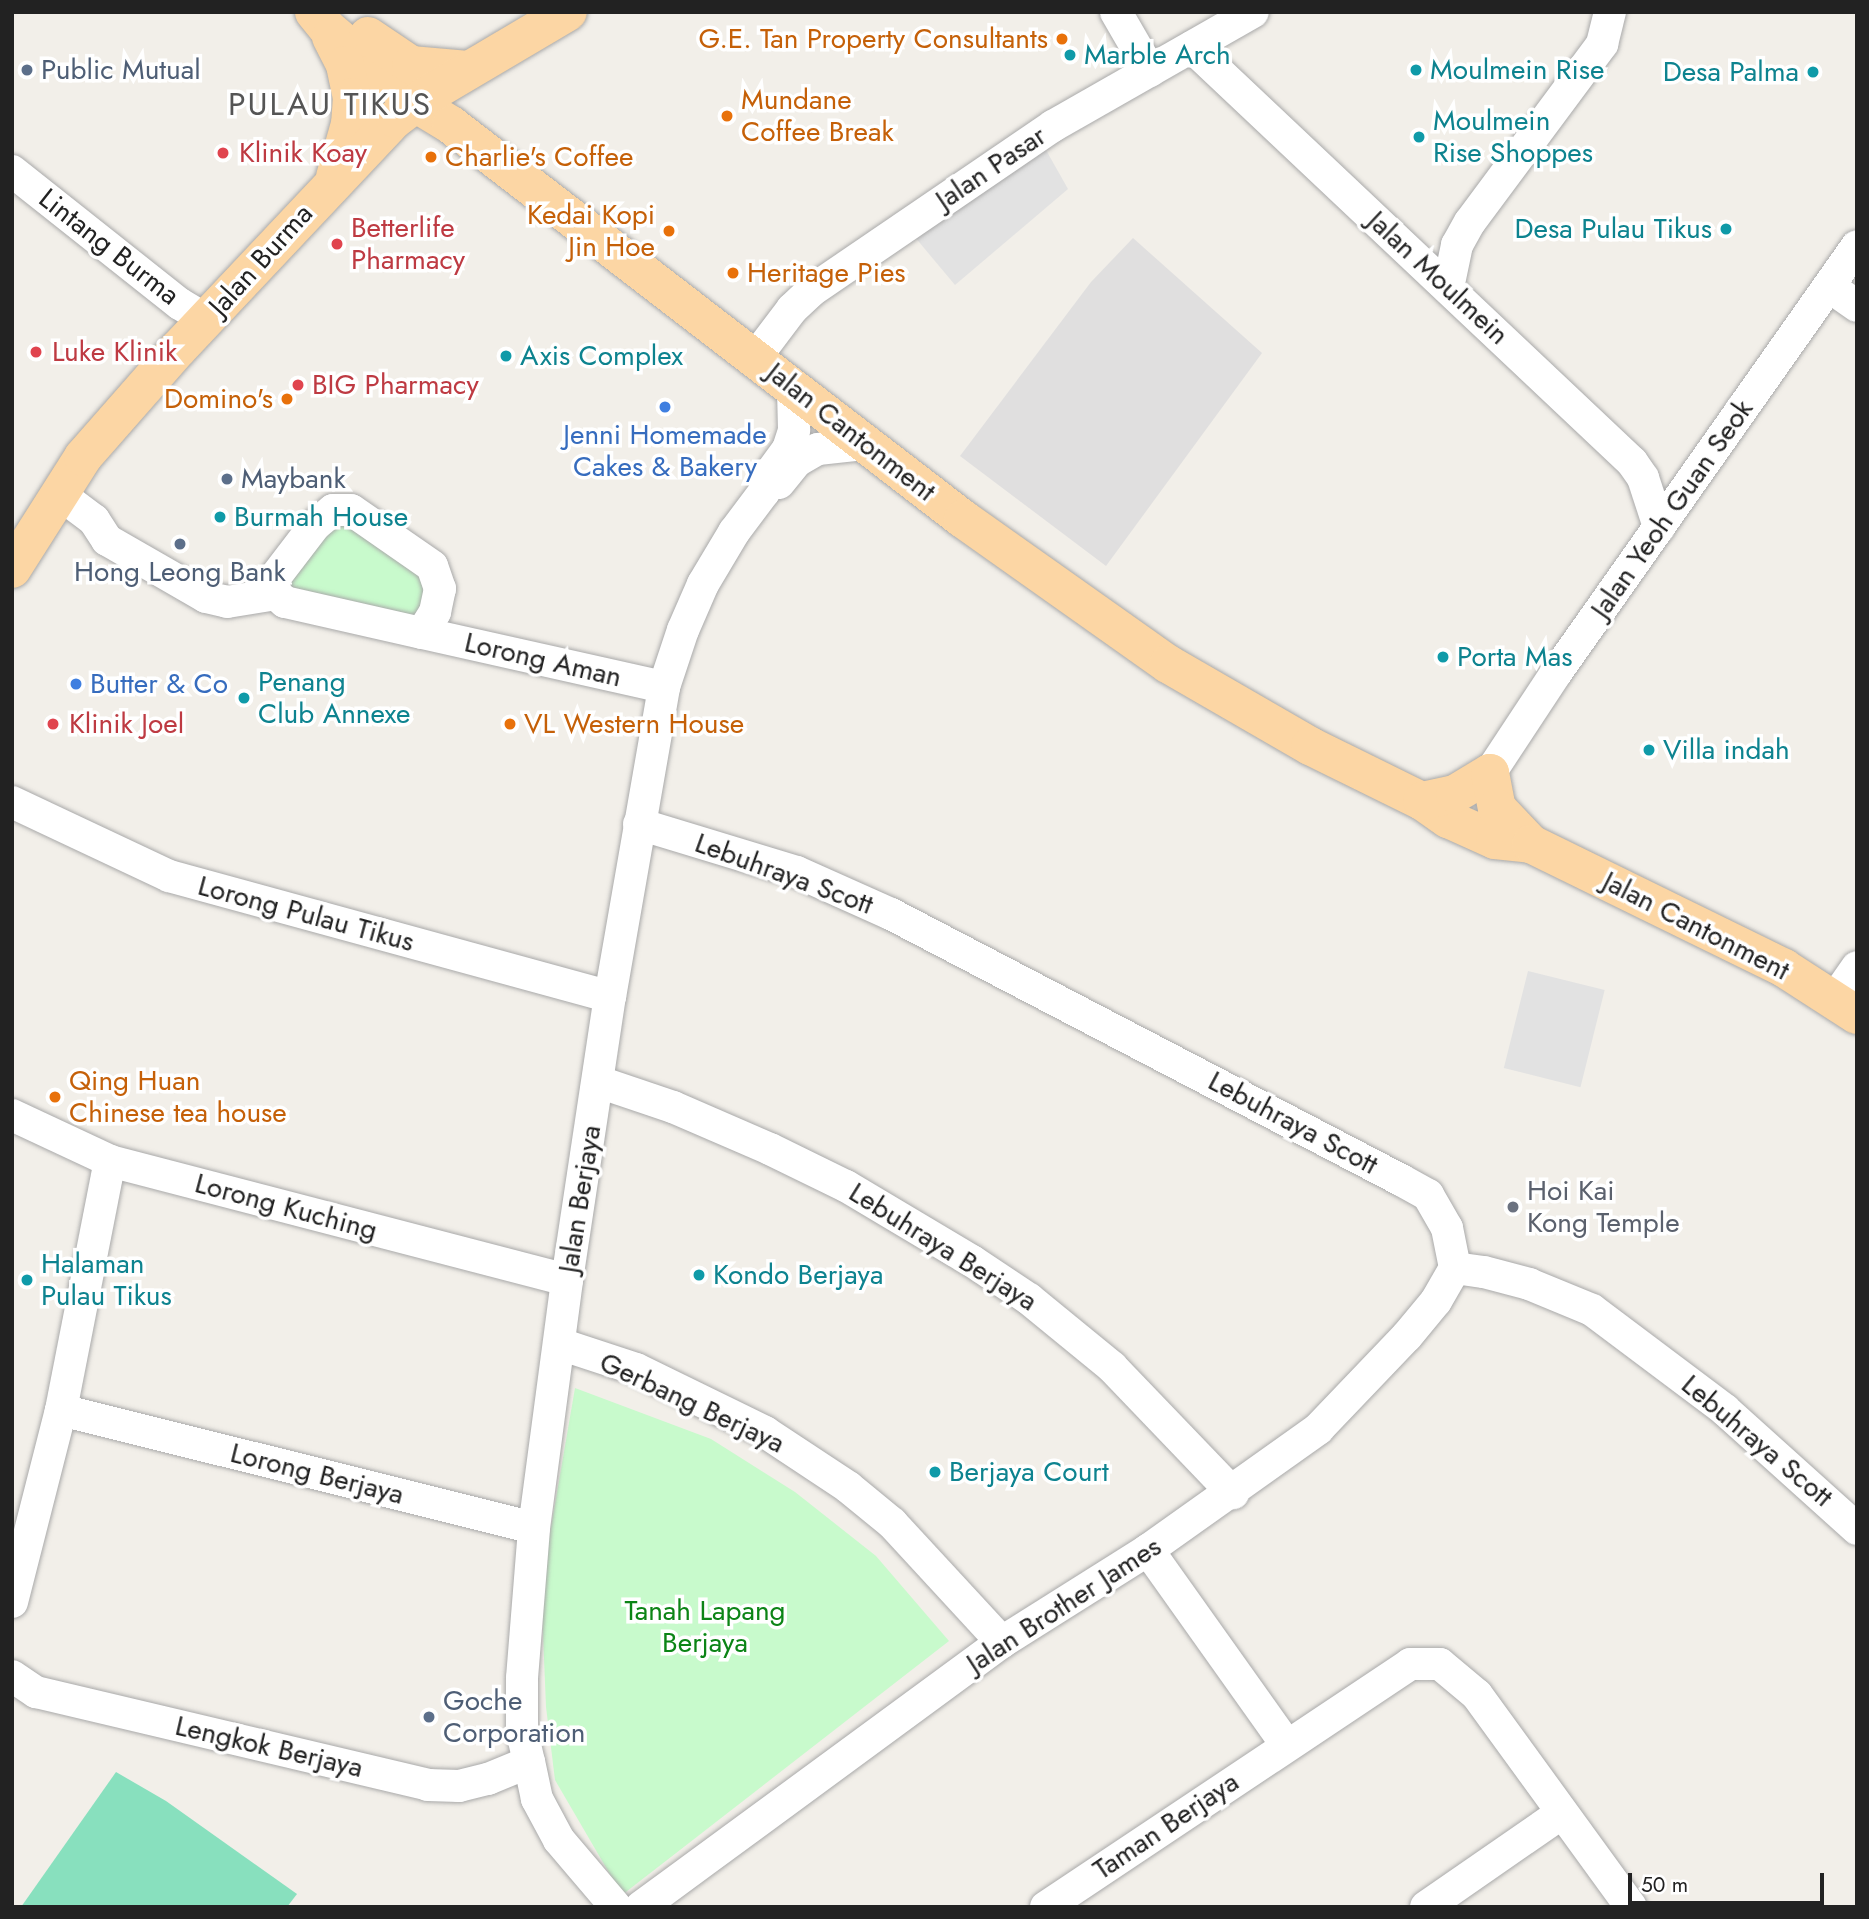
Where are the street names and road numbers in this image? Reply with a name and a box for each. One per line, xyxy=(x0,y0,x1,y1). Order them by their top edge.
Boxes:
street label: Jalan Pasar xyxy=(930,119,1052,217)
street label: Lintang Burma xyxy=(32,182,186,312)
street label: Jalan Burma xyxy=(202,197,320,323)
street label: Jalan Moulmein xyxy=(1361,204,1515,352)
street label: Jalan Cantonment xyxy=(760,356,942,508)
street label: Jalan Yeoh Guan Seok xyxy=(1584,393,1760,625)
street label: Lorong Aman xyxy=(461,626,625,694)
street label: Lebuhraya Scott xyxy=(690,826,878,922)
street label: Jalan Cantonment xyxy=(1597,865,1795,987)
street label: Lorong Pulau Tikus xyxy=(194,869,418,959)
street label: Lebuhraya Scott xyxy=(1203,1064,1383,1182)
street label: Jalan Berjaya xyxy=(552,1123,608,1275)
street label: Lorong Kuching xyxy=(191,1167,381,1247)
street label: Lebuhraya Berjaya xyxy=(843,1176,1043,1318)
street label: Gerbang Berjaya xyxy=(594,1346,790,1460)
street label: Lebuhraya Scott xyxy=(1675,1368,1839,1514)
street label: Lorong Berjaya xyxy=(227,1436,407,1512)
street label: Jalan Brother James xyxy=(961,1530,1167,1680)
street label: Lengkok Berjaya xyxy=(172,1709,366,1785)
street label: Taman Berjaya xyxy=(1087,1765,1245,1887)

